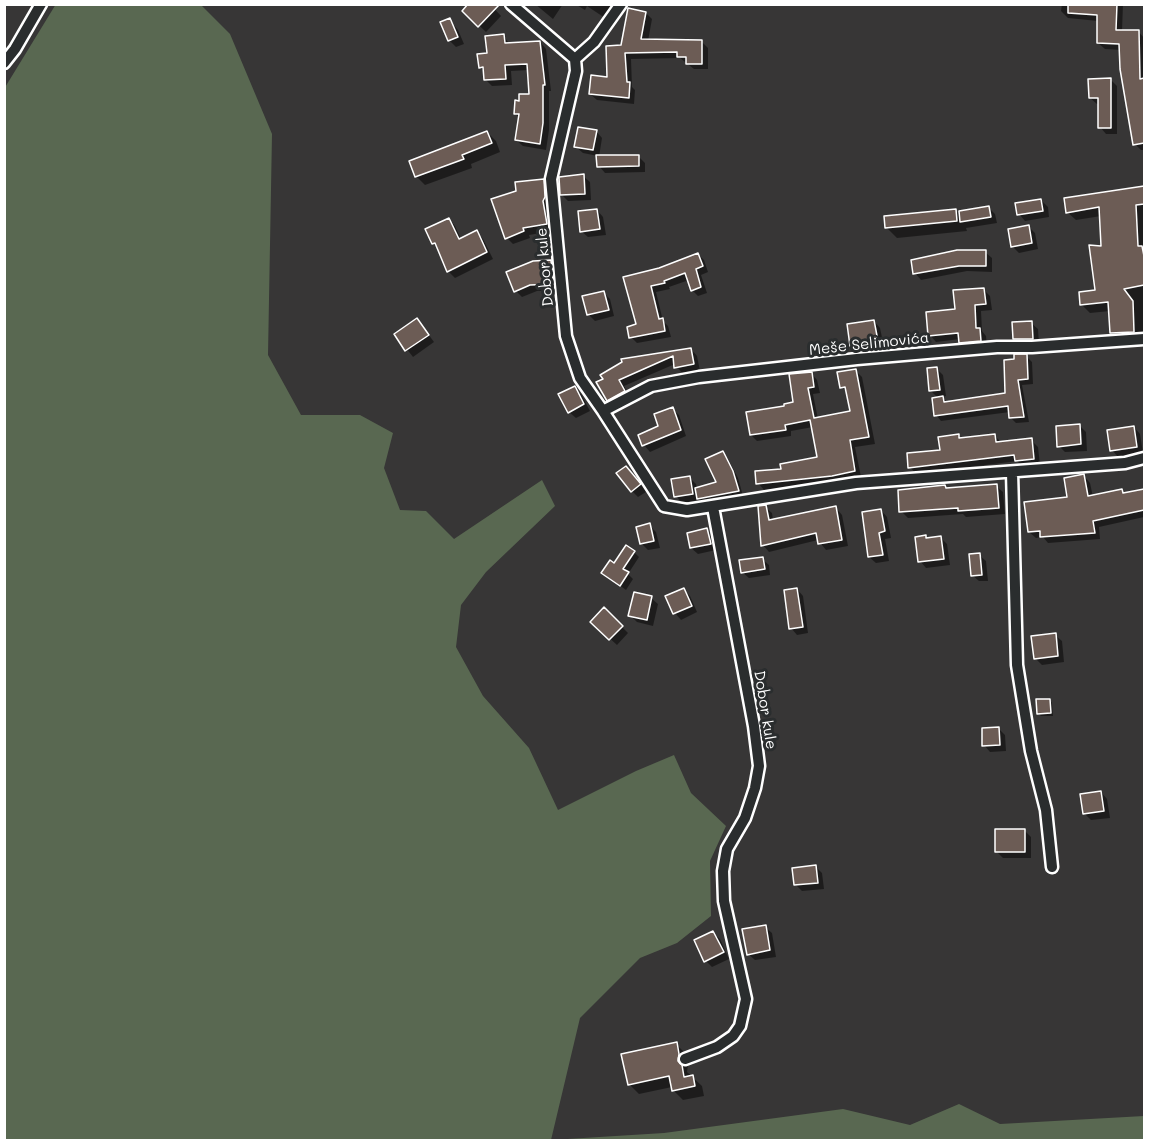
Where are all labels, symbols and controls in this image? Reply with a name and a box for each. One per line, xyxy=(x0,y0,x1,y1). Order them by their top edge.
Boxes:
street label: Dobor kule xyxy=(533,227,557,307)
street label: Meše Selimovića xyxy=(808,329,930,359)
street label: Dobor kule xyxy=(750,669,780,751)

